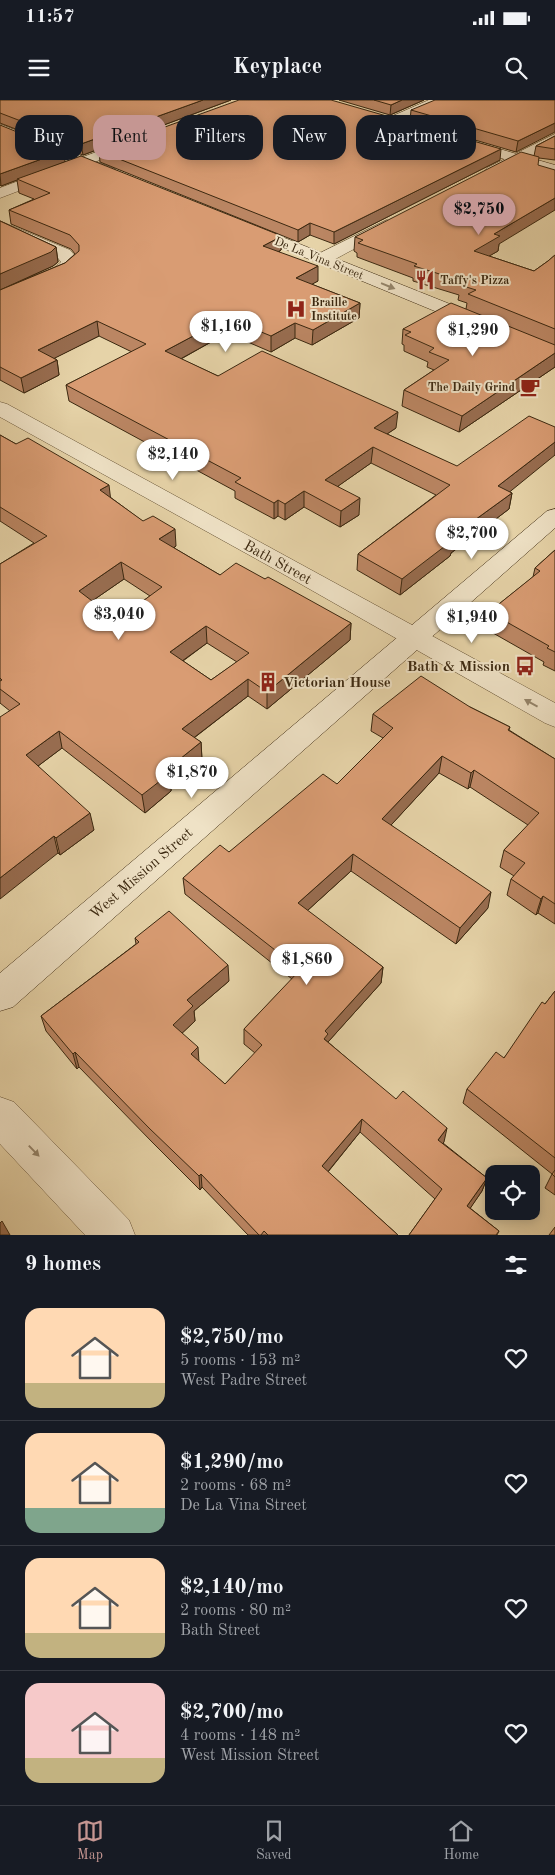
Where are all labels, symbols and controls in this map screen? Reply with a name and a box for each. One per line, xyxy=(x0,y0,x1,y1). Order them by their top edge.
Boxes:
text: 11:57 xyxy=(25,8,74,27)
icon: menu xyxy=(25,54,53,82)
icon: search xyxy=(502,54,530,82)
text: Keyplace xyxy=(233,56,322,78)
chip: Buy xyxy=(15,115,83,160)
chip: Rent xyxy=(93,115,166,160)
chip: Filters xyxy=(176,115,263,160)
chip: New xyxy=(273,115,346,160)
chip: Apartment xyxy=(356,115,476,160)
pin: $2,750 xyxy=(438,194,520,236)
text: $2,750 xyxy=(454,202,504,218)
street label: De La Vina Street xyxy=(272,236,365,282)
restaurant icon: Taffy's Pizza xyxy=(414,269,436,291)
place label: Taffy's Pizza xyxy=(440,275,509,287)
one-way arrow xyxy=(381,282,395,290)
place label: Braille Institute xyxy=(311,297,357,323)
hospital icon: Braille Institute xyxy=(285,298,307,320)
pin: $1,160 xyxy=(185,310,267,353)
pin: $1,290 xyxy=(432,314,514,357)
text: $1,160 xyxy=(201,319,251,335)
text: $1,290 xyxy=(448,323,498,339)
cafe icon: The Daily Grind xyxy=(519,376,541,398)
place label: The Daily Grind xyxy=(428,382,516,394)
pin: $2,140 xyxy=(132,438,214,481)
text: $2,140 xyxy=(148,447,198,463)
pin: $2,700 xyxy=(431,518,513,560)
text: $2,700 xyxy=(447,526,497,542)
street label: Bath Street xyxy=(241,539,314,588)
pin: $3,040 xyxy=(78,598,160,641)
pin: $1,940 xyxy=(431,602,513,644)
text: $3,040 xyxy=(94,607,144,623)
text: $1,940 xyxy=(447,610,497,626)
bus stop icon: Bath & Mission xyxy=(514,655,536,677)
place label: Bath & Mission xyxy=(407,660,510,675)
building icon: Victorian House xyxy=(257,671,279,693)
place label: Victorian House xyxy=(283,676,391,691)
one-way arrow xyxy=(524,699,538,707)
pin: $1,870 xyxy=(151,756,233,799)
text: $1,870 xyxy=(167,765,217,781)
street label: West Mission Street xyxy=(88,826,196,923)
pin: $1,860 xyxy=(266,944,348,986)
text: $1,860 xyxy=(282,952,332,968)
one-way arrow xyxy=(28,1145,40,1157)
map controls xyxy=(485,1165,540,1220)
button: locate xyxy=(485,1165,540,1220)
icon: filters xyxy=(502,1251,530,1279)
text: 9 homes xyxy=(25,1254,101,1275)
text: $2,750/mo xyxy=(180,1327,284,1348)
icon: home xyxy=(65,1328,125,1388)
icon: heart xyxy=(502,1344,530,1372)
text: 5 rooms · 153 m² xyxy=(180,1353,300,1369)
text: West Padre Street xyxy=(180,1373,307,1389)
text: $1,290/mo xyxy=(180,1452,284,1473)
icon: home xyxy=(65,1453,125,1513)
icon: heart xyxy=(502,1469,530,1497)
text: 2 rooms · 68 m² xyxy=(180,1478,291,1494)
text: De La Vina Street xyxy=(180,1498,307,1514)
text: $2,140/mo xyxy=(180,1577,284,1598)
icon: home xyxy=(65,1578,125,1638)
icon: heart xyxy=(502,1594,530,1622)
text: 2 rooms · 80 m² xyxy=(180,1603,291,1619)
text: Bath Street xyxy=(180,1623,260,1639)
text: $2,700/mo xyxy=(180,1702,284,1723)
icon: home xyxy=(65,1703,125,1763)
icon: heart xyxy=(502,1719,530,1747)
text: 4 rooms · 148 m² xyxy=(180,1728,300,1744)
text: West Mission Street xyxy=(180,1748,319,1764)
tab: Map xyxy=(76,1817,104,1864)
tab: Saved xyxy=(256,1817,292,1864)
tab: Home xyxy=(443,1817,479,1864)

